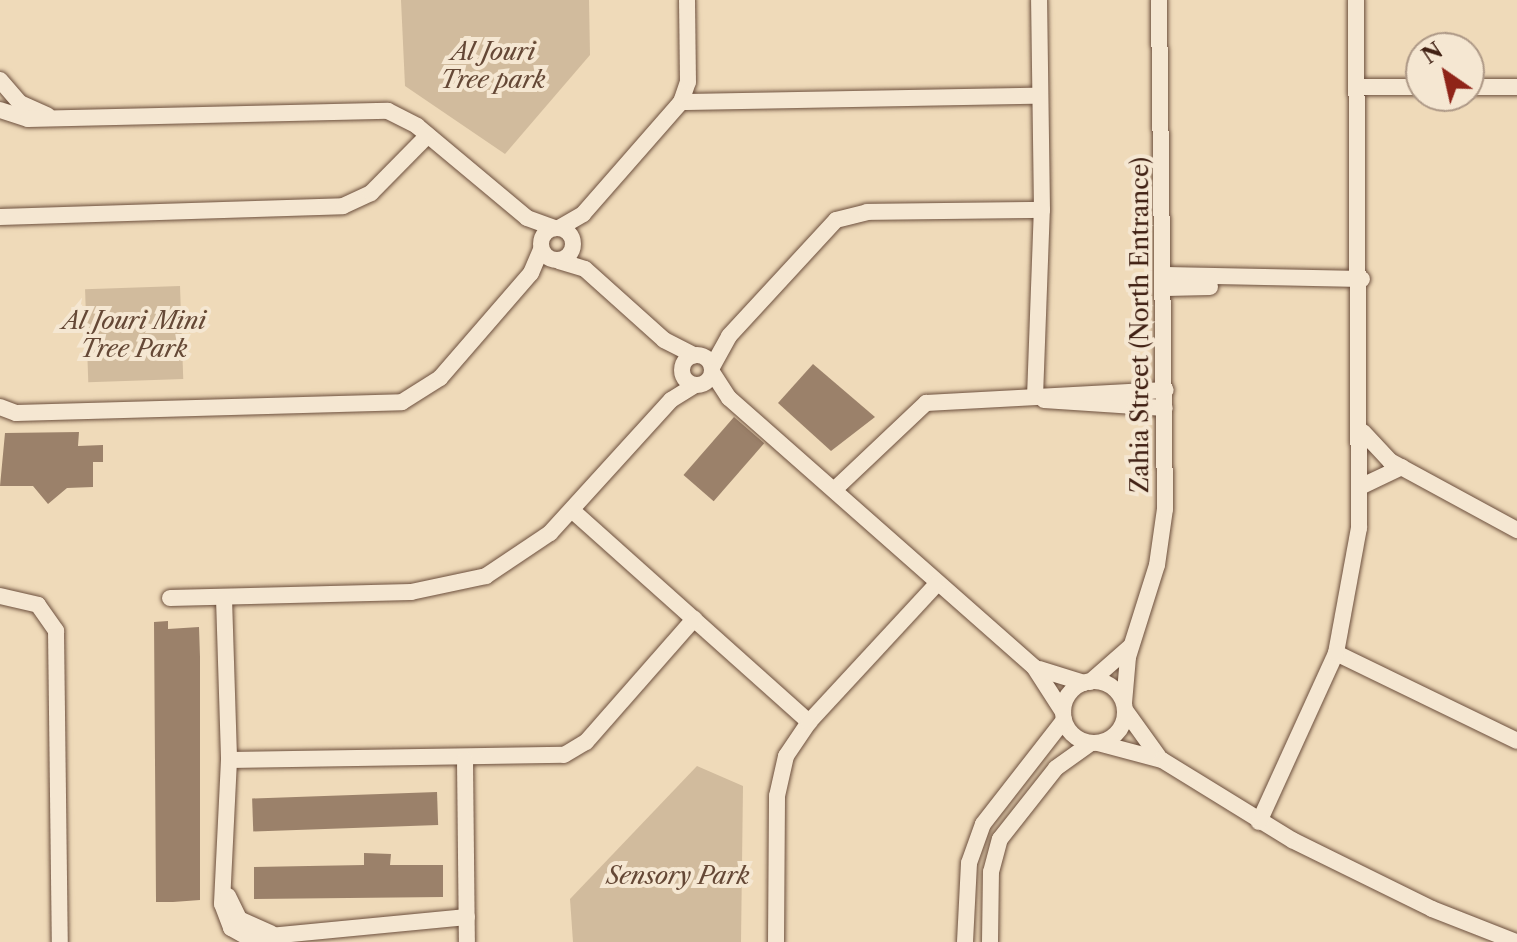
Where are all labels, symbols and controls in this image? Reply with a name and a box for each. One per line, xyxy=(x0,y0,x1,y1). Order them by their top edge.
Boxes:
north arrow xyxy=(1405,32,1485,112)
text: N xyxy=(1417,37,1448,70)
park label: Al Jouri Tree park xyxy=(440,38,546,94)
street label: Zahia Street (North Entrance) xyxy=(1126,157,1154,493)
park label: Al Jouri Mini Tree Park xyxy=(62,307,206,363)
park label: Sensory Park xyxy=(606,862,750,890)

